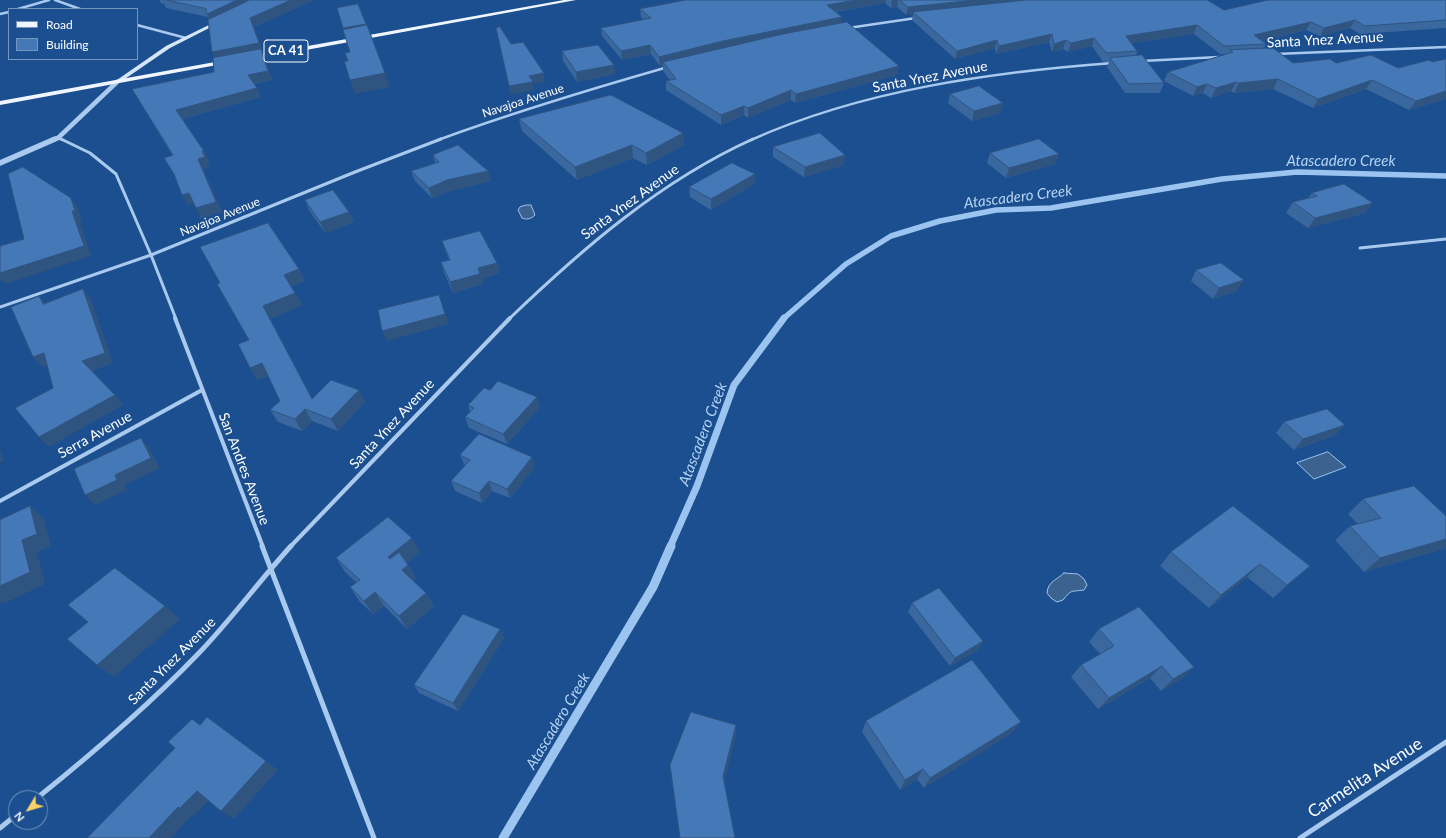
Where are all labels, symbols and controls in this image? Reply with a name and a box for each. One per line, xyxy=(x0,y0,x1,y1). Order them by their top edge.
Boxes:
legend xyxy=(8,8,138,60)
text: Road xyxy=(46,17,73,32)
street label: Santa Ynez Avenue xyxy=(1266,29,1384,51)
text: Building xyxy=(46,37,89,52)
road number: CA 41 xyxy=(264,40,308,62)
street label: Santa Ynez Avenue xyxy=(871,58,989,96)
street label: Navajoa Avenue xyxy=(480,81,566,121)
water label: Atascadero Creek xyxy=(1286,152,1396,170)
street label: Santa Ynez Avenue xyxy=(578,161,682,243)
water label: Atascadero Creek xyxy=(963,181,1073,213)
street label: Navajoa Avenue xyxy=(178,194,262,240)
street label: Santa Ynez Avenue xyxy=(346,376,438,472)
water label: Atascadero Creek xyxy=(675,380,731,488)
street label: Serra Avenue xyxy=(55,408,135,462)
street label: San Andres Avenue xyxy=(215,410,273,528)
street label: Santa Ynez Avenue xyxy=(125,614,219,708)
water label: Atascadero Creek xyxy=(522,670,594,772)
street label: Carmelita Avenue xyxy=(1304,733,1426,823)
north arrow xyxy=(8,790,48,830)
text: N xyxy=(11,810,27,824)

